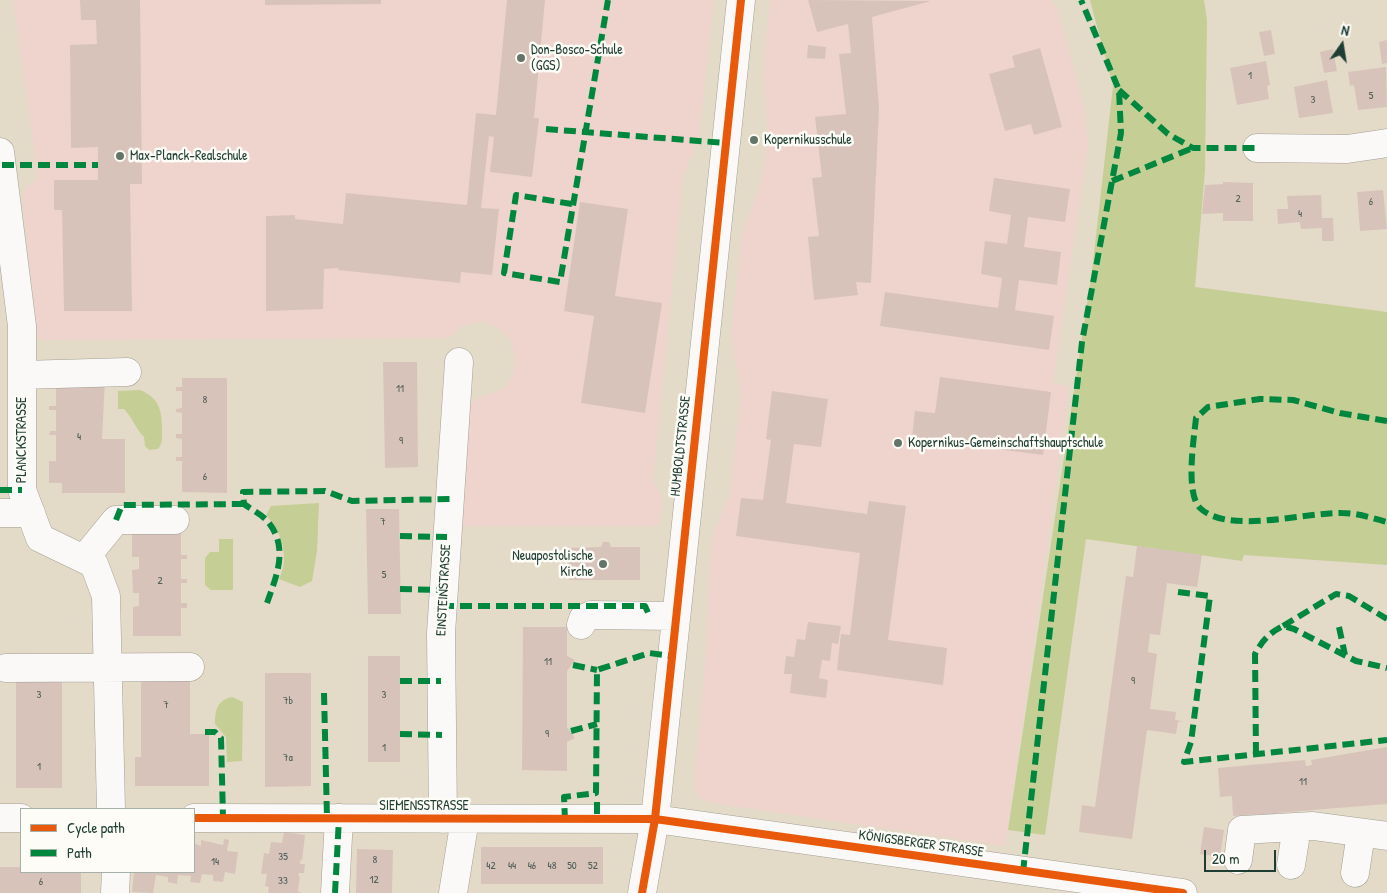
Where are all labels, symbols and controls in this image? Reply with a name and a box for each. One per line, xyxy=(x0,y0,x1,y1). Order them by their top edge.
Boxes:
north arrow xyxy=(1317,20,1367,70)
text: N xyxy=(1340,20,1351,40)
place label: Don-Bosco-Schule (GGS) xyxy=(531,42,623,74)
marker: Don-Bosco-Schule (GGS) xyxy=(515,52,527,64)
house number: 1 xyxy=(1248,69,1252,83)
house number: 5 xyxy=(1369,89,1373,103)
house number: 3 xyxy=(1311,93,1315,107)
place label: Kopernikusschule xyxy=(764,132,852,148)
marker: Kopernikusschule xyxy=(748,134,760,146)
place label: Max-Planck-Realschule xyxy=(130,148,248,164)
marker: Max-Planck-Realschule xyxy=(114,150,126,162)
house number: 2 xyxy=(1235,192,1241,206)
house number: 6 xyxy=(1369,195,1373,209)
house number: 4 xyxy=(1298,207,1302,221)
house number: 11 xyxy=(396,382,404,396)
house number: 8 xyxy=(203,393,207,407)
street label: HUMBOLDTSTRASSE xyxy=(667,395,695,497)
street label: PLANCKSTRASSE xyxy=(14,397,30,483)
house number: 4 xyxy=(77,430,81,444)
house number: 9 xyxy=(399,434,403,448)
place label: Kopernikus-Gemeinschaftshauptschule xyxy=(908,435,1103,451)
marker: Kopernikus-Gemeinschaftshauptschule xyxy=(892,437,904,449)
house number: 6 xyxy=(203,470,207,484)
house number: 7 xyxy=(380,515,386,529)
street label: EINSTEINSTRASSE xyxy=(433,544,455,636)
place label: Neuapostolische Kirche xyxy=(512,548,593,580)
marker: Neuapostolische Kirche xyxy=(597,558,609,570)
house number: 5 xyxy=(382,568,386,582)
house number: 2 xyxy=(157,574,163,588)
house number: 11 xyxy=(544,655,552,669)
house number: 9 xyxy=(1131,674,1135,688)
house number: 3 xyxy=(37,688,41,702)
house number: 3 xyxy=(382,688,386,702)
house number: 7b xyxy=(283,694,293,708)
house number: 7 xyxy=(163,698,169,712)
house number: 9 xyxy=(545,727,549,741)
house number: 1 xyxy=(382,741,386,755)
house number: 7a xyxy=(283,751,293,765)
house number: 1 xyxy=(37,760,41,774)
house number: 11 xyxy=(1299,775,1307,789)
street label: SIEMENSSTRASSE xyxy=(379,798,469,814)
legend xyxy=(20,808,195,873)
text: Cycle path xyxy=(67,817,125,838)
street label: KÖNIGSBERGER STRASSE xyxy=(857,827,985,861)
scale bar xyxy=(1207,840,1280,872)
text: Path xyxy=(67,842,92,863)
text: 20 m xyxy=(1212,848,1239,869)
house number: 35 xyxy=(278,850,288,864)
house number: 8 xyxy=(373,853,377,867)
house number: 14 xyxy=(211,855,219,869)
house number: 42 xyxy=(486,859,496,873)
house number: 44 xyxy=(508,859,516,873)
house number: 46 xyxy=(528,859,536,873)
house number: 48 xyxy=(548,859,556,873)
house number: 50 xyxy=(567,859,577,873)
house number: 52 xyxy=(588,859,598,873)
house number: 12 xyxy=(369,873,379,887)
house number: 33 xyxy=(278,874,288,888)
house number: 6 xyxy=(39,875,43,889)

